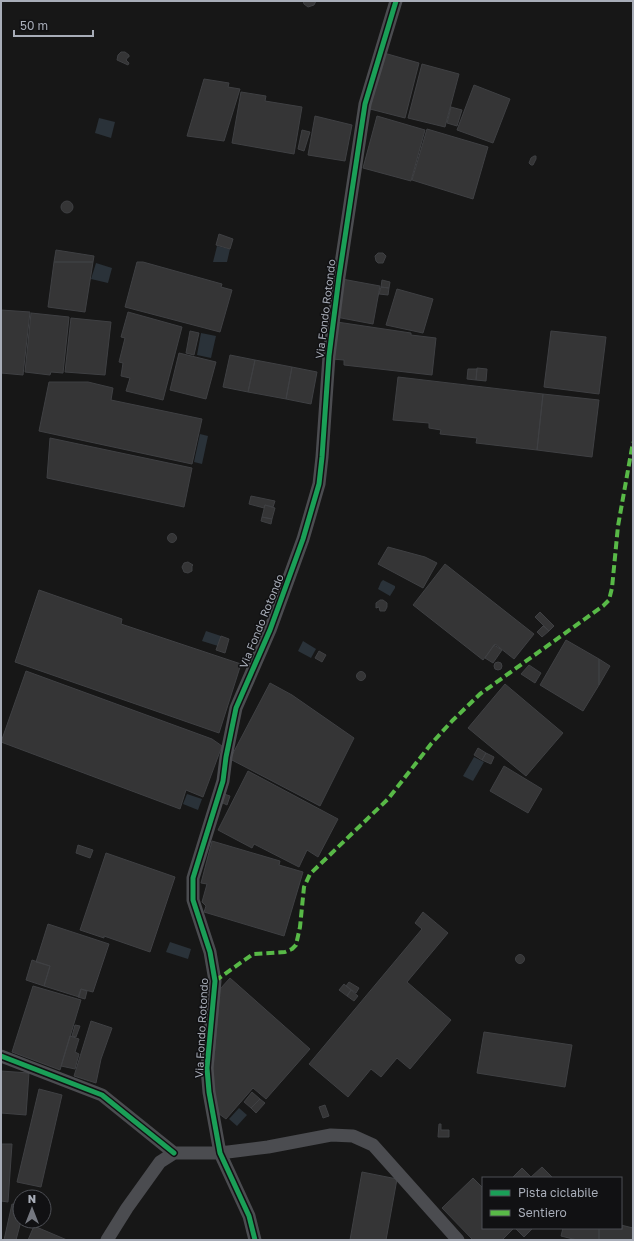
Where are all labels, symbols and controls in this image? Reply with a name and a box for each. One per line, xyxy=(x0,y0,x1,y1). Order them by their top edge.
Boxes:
scale bar xyxy=(14,12,93,38)
text: 50 m xyxy=(20,18,48,33)
street label: Via Fondo Rotondo xyxy=(312,258,338,360)
street label: Via Fondo Rotondo xyxy=(236,572,286,670)
street label: Via Fondo Rotondo xyxy=(192,977,210,1078)
legend xyxy=(482,1177,622,1229)
text: Pista ciclabile xyxy=(518,1185,598,1200)
north arrow xyxy=(12,1189,52,1229)
text: N xyxy=(28,1192,36,1205)
text: Sentiero xyxy=(518,1205,567,1220)

